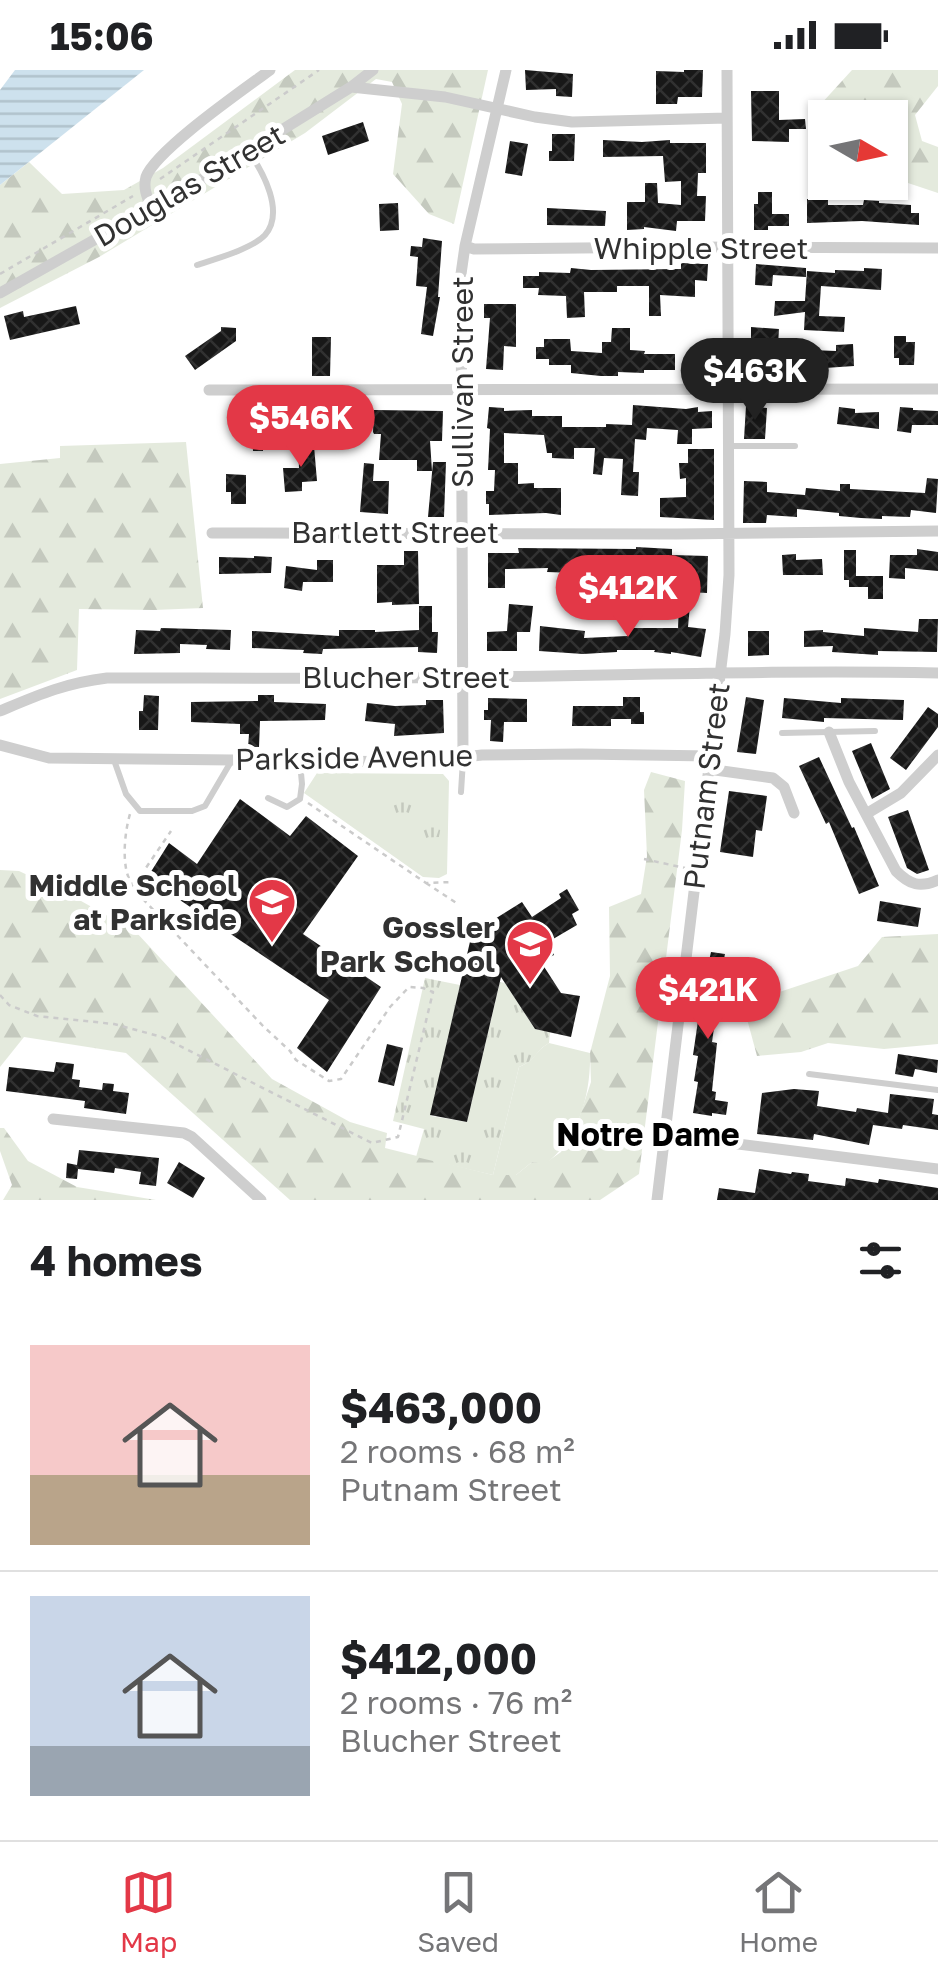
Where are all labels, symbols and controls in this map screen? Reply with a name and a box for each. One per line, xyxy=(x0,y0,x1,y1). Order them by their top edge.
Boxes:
text: 15:06 xyxy=(50,13,154,58)
north arrow xyxy=(808,100,908,200)
map controls xyxy=(808,100,908,200)
street label: Douglas Street xyxy=(87,116,291,254)
street label: Whipple Street xyxy=(593,230,809,266)
street label: Sullivan Street xyxy=(444,276,480,488)
pin: $463K xyxy=(685,338,825,423)
text: $463K xyxy=(703,351,807,389)
pin: $546K xyxy=(231,385,371,470)
text: $546K xyxy=(249,398,353,436)
street label: Bartlett Street xyxy=(291,514,499,550)
pin: $412K xyxy=(558,555,698,640)
text: $412K xyxy=(578,568,678,606)
street label: Blucher Street xyxy=(302,659,510,695)
street label: Putnam Street xyxy=(675,681,737,891)
street label: Parkside Avenue xyxy=(235,737,473,777)
place label: Middle School at Parkside xyxy=(29,867,237,937)
school or university icon: Middle School at Parkside xyxy=(246,876,298,944)
place label: Gossler Park School xyxy=(320,909,495,979)
school or university icon: Gossler Park School xyxy=(504,918,556,986)
pin: $421K xyxy=(638,957,778,1042)
text: $421K xyxy=(658,970,758,1008)
district label: Notre Dame xyxy=(556,1115,740,1153)
icon: filters xyxy=(853,1233,908,1288)
text: 4 homes xyxy=(30,1235,202,1285)
text: $463,000 xyxy=(340,1382,542,1432)
icon: home xyxy=(110,1385,230,1505)
text: 2 rooms · 68 m² xyxy=(340,1432,575,1470)
text: Putnam Street xyxy=(340,1470,562,1508)
text: $412,000 xyxy=(340,1633,537,1683)
icon: home xyxy=(110,1636,230,1756)
text: 2 rooms · 76 m² xyxy=(340,1683,572,1721)
text: Blucher Street xyxy=(340,1721,562,1759)
tab: Map xyxy=(120,1865,177,1958)
tab: Saved xyxy=(417,1865,499,1958)
tab: Home xyxy=(739,1865,818,1958)

